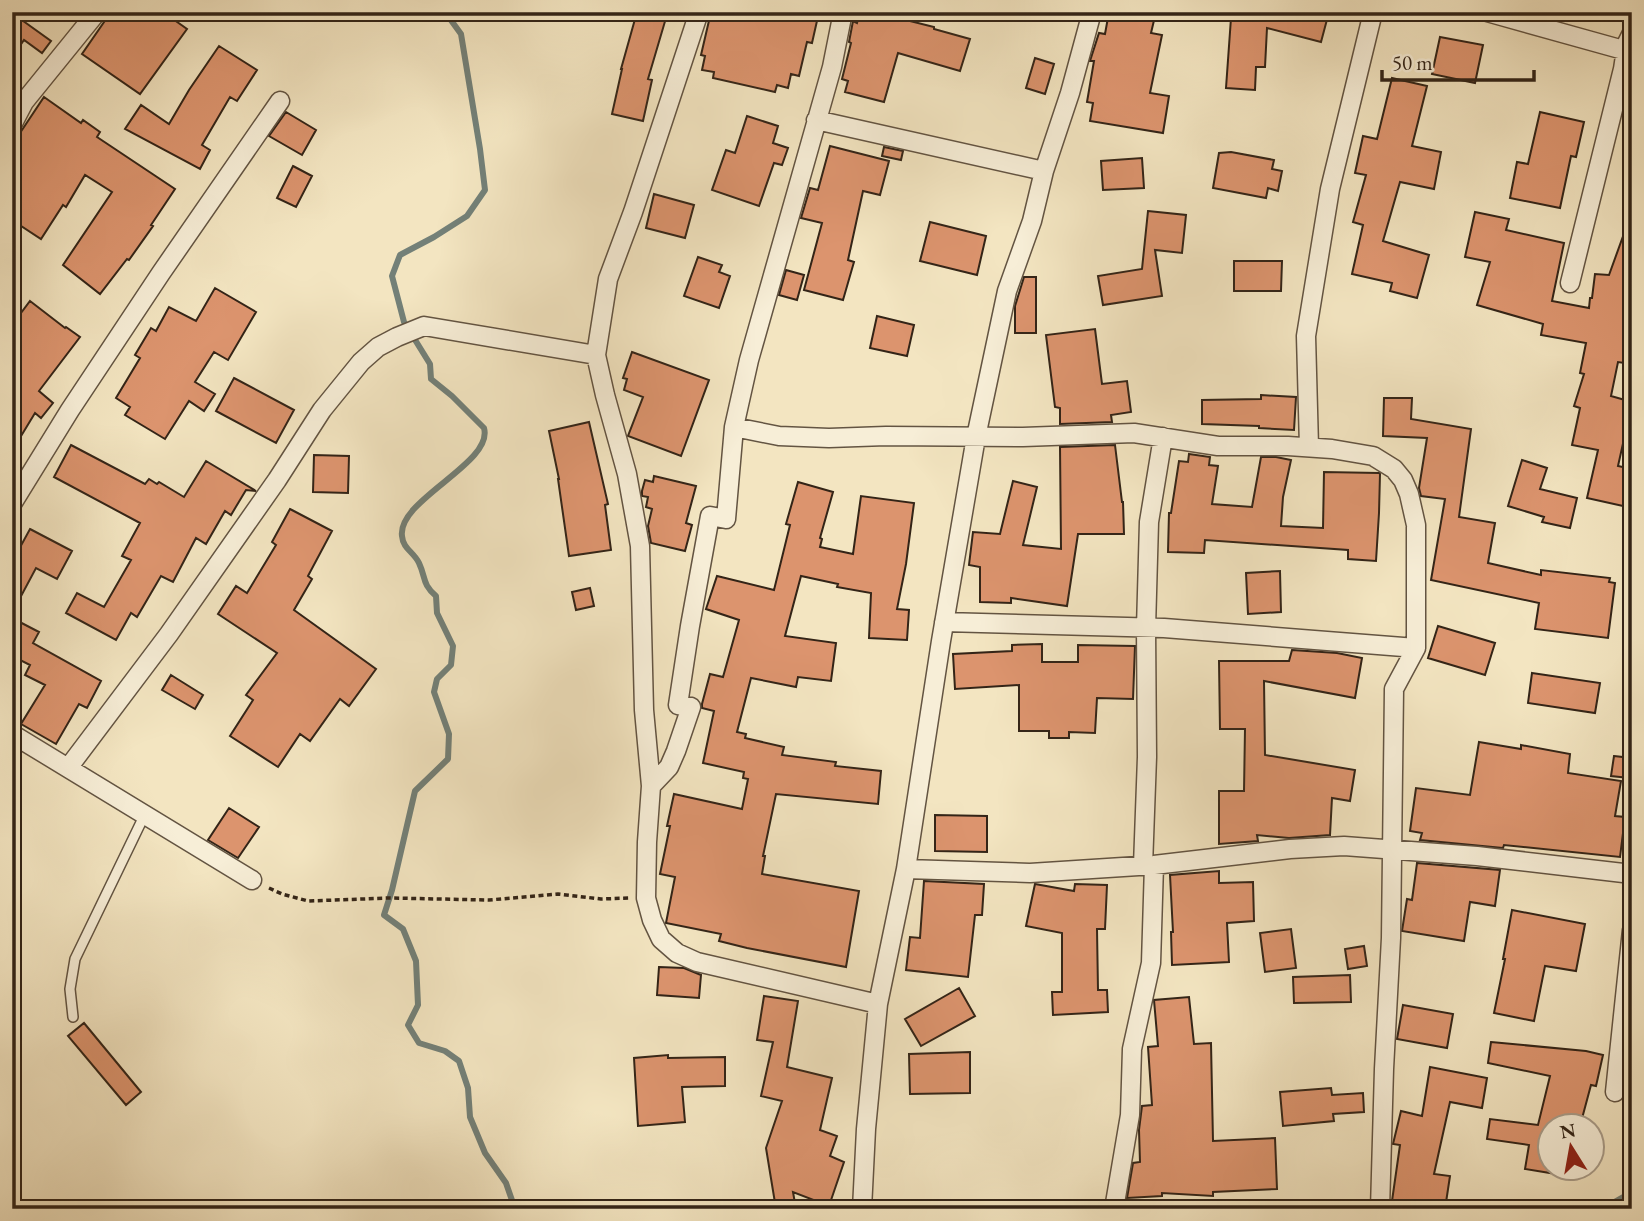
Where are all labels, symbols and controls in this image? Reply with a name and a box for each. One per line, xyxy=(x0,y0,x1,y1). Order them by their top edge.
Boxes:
scale bar xyxy=(1382,38,1534,82)
text: 50 m xyxy=(1392,49,1433,76)
north arrow xyxy=(1536,1112,1606,1182)
text: N xyxy=(1558,1117,1578,1145)

